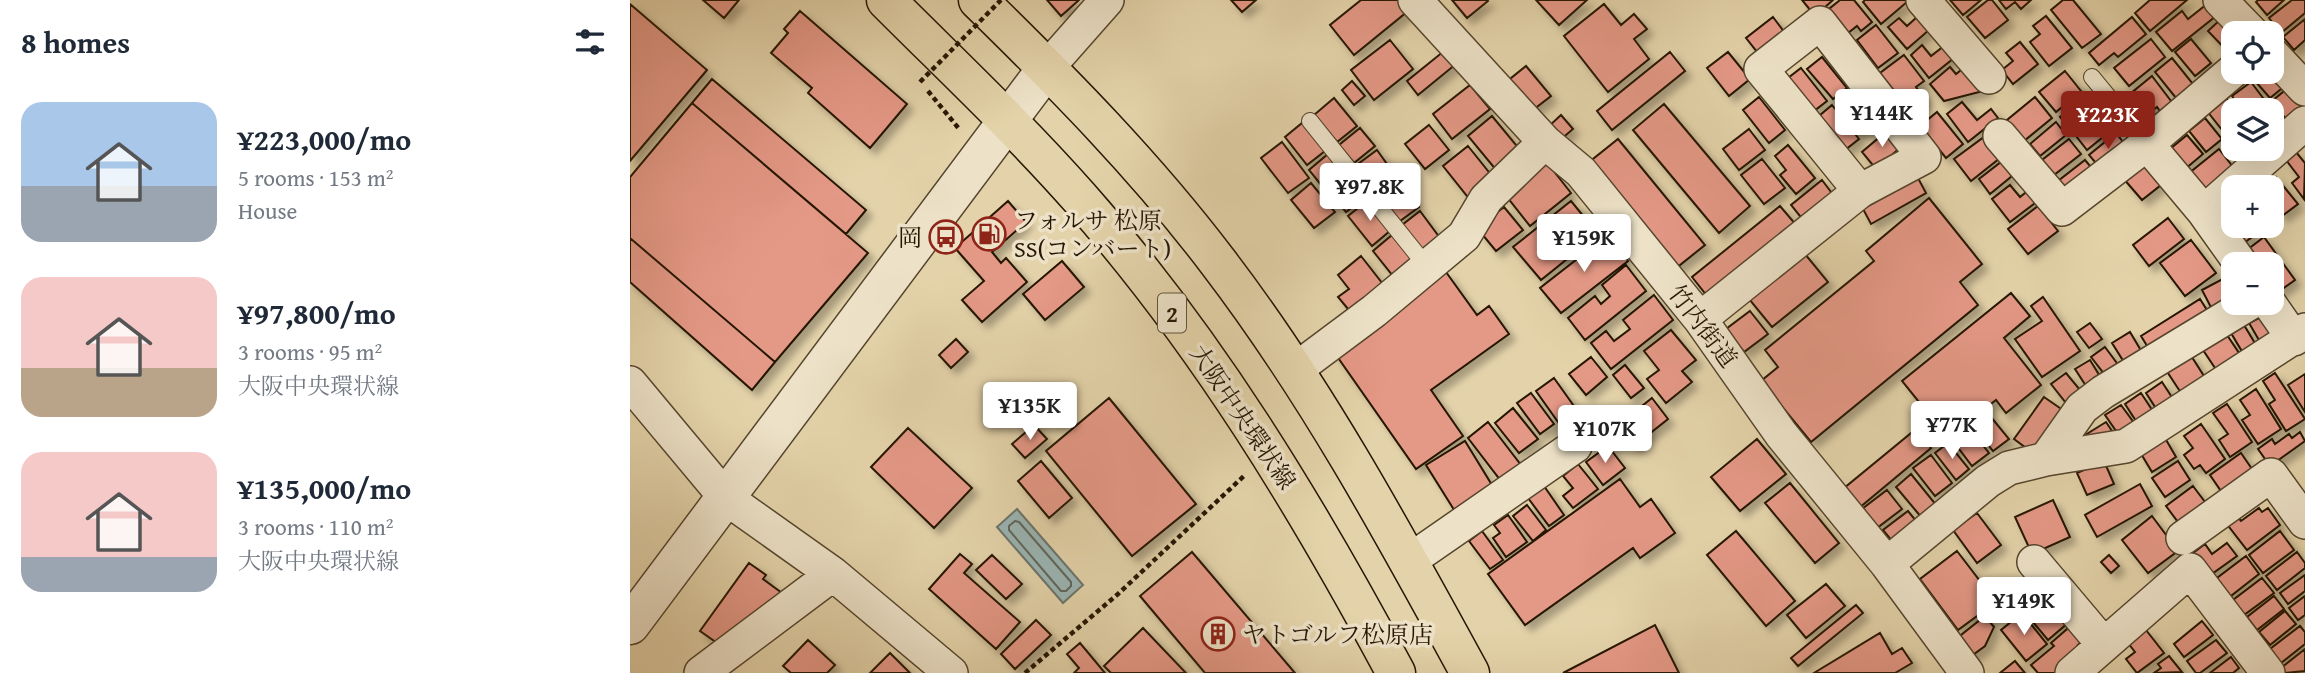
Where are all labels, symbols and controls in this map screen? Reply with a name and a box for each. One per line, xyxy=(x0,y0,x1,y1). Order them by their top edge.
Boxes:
text: 8 homes xyxy=(21,20,130,64)
map controls xyxy=(2221,21,2284,315)
button: locate xyxy=(2221,21,2284,84)
icon: filters xyxy=(571,23,609,61)
pin: ¥144K xyxy=(1833,90,1931,149)
pin: ¥223K xyxy=(2059,92,2157,151)
text: ¥144K xyxy=(1851,95,1913,128)
text: ¥223K xyxy=(2077,97,2139,130)
button: layers xyxy=(2221,98,2284,161)
text: ¥223,000/mo xyxy=(238,117,411,161)
icon: home xyxy=(77,130,161,214)
text: 5 rooms · 153 m² xyxy=(238,161,393,194)
pin: ¥97.8K xyxy=(1313,164,1427,223)
text: ¥97.8K xyxy=(1336,169,1404,202)
button: + xyxy=(2221,175,2284,238)
text: House xyxy=(238,194,297,227)
place label: フォルサ 松原 SS(コンバート) xyxy=(1014,203,1171,266)
fuel station icon: フォルサ 松原 SS(コンバート) xyxy=(970,215,1008,253)
pin: ¥159K xyxy=(1535,215,1633,274)
bus stop icon: 岡 xyxy=(927,218,965,256)
place label: 岡 xyxy=(898,220,922,255)
text: ¥159K xyxy=(1553,220,1615,253)
button: − xyxy=(2221,252,2284,315)
street label: 竹内街道 xyxy=(1660,277,1746,375)
text: ¥97,800/mo xyxy=(238,291,396,335)
road number: 2 xyxy=(1158,294,1186,332)
icon: home xyxy=(77,305,161,389)
text: 3 rooms · 95 m² xyxy=(238,335,382,368)
street label: 大阪中央環状線 xyxy=(1182,338,1304,496)
text: 大阪中央環状線 xyxy=(238,369,399,402)
pin: ¥135K xyxy=(981,382,1079,442)
text: ¥135K xyxy=(999,388,1061,421)
pin: ¥77K xyxy=(1911,402,1993,461)
pin: ¥107K xyxy=(1556,406,1654,465)
text: ¥77K xyxy=(1927,407,1977,440)
text: ¥107K xyxy=(1574,411,1636,444)
text: ¥135,000/mo xyxy=(238,466,411,510)
icon: home xyxy=(77,480,161,564)
text: 3 rooms · 110 m² xyxy=(238,510,393,543)
text: 大阪中央環状線 xyxy=(238,544,399,577)
pin: ¥149K xyxy=(1975,578,2073,637)
text: ¥149K xyxy=(1993,583,2055,616)
building icon: ヤトゴルフ松原店 xyxy=(1199,615,1237,653)
place label: ヤトゴルフ松原店 xyxy=(1242,617,1433,652)

